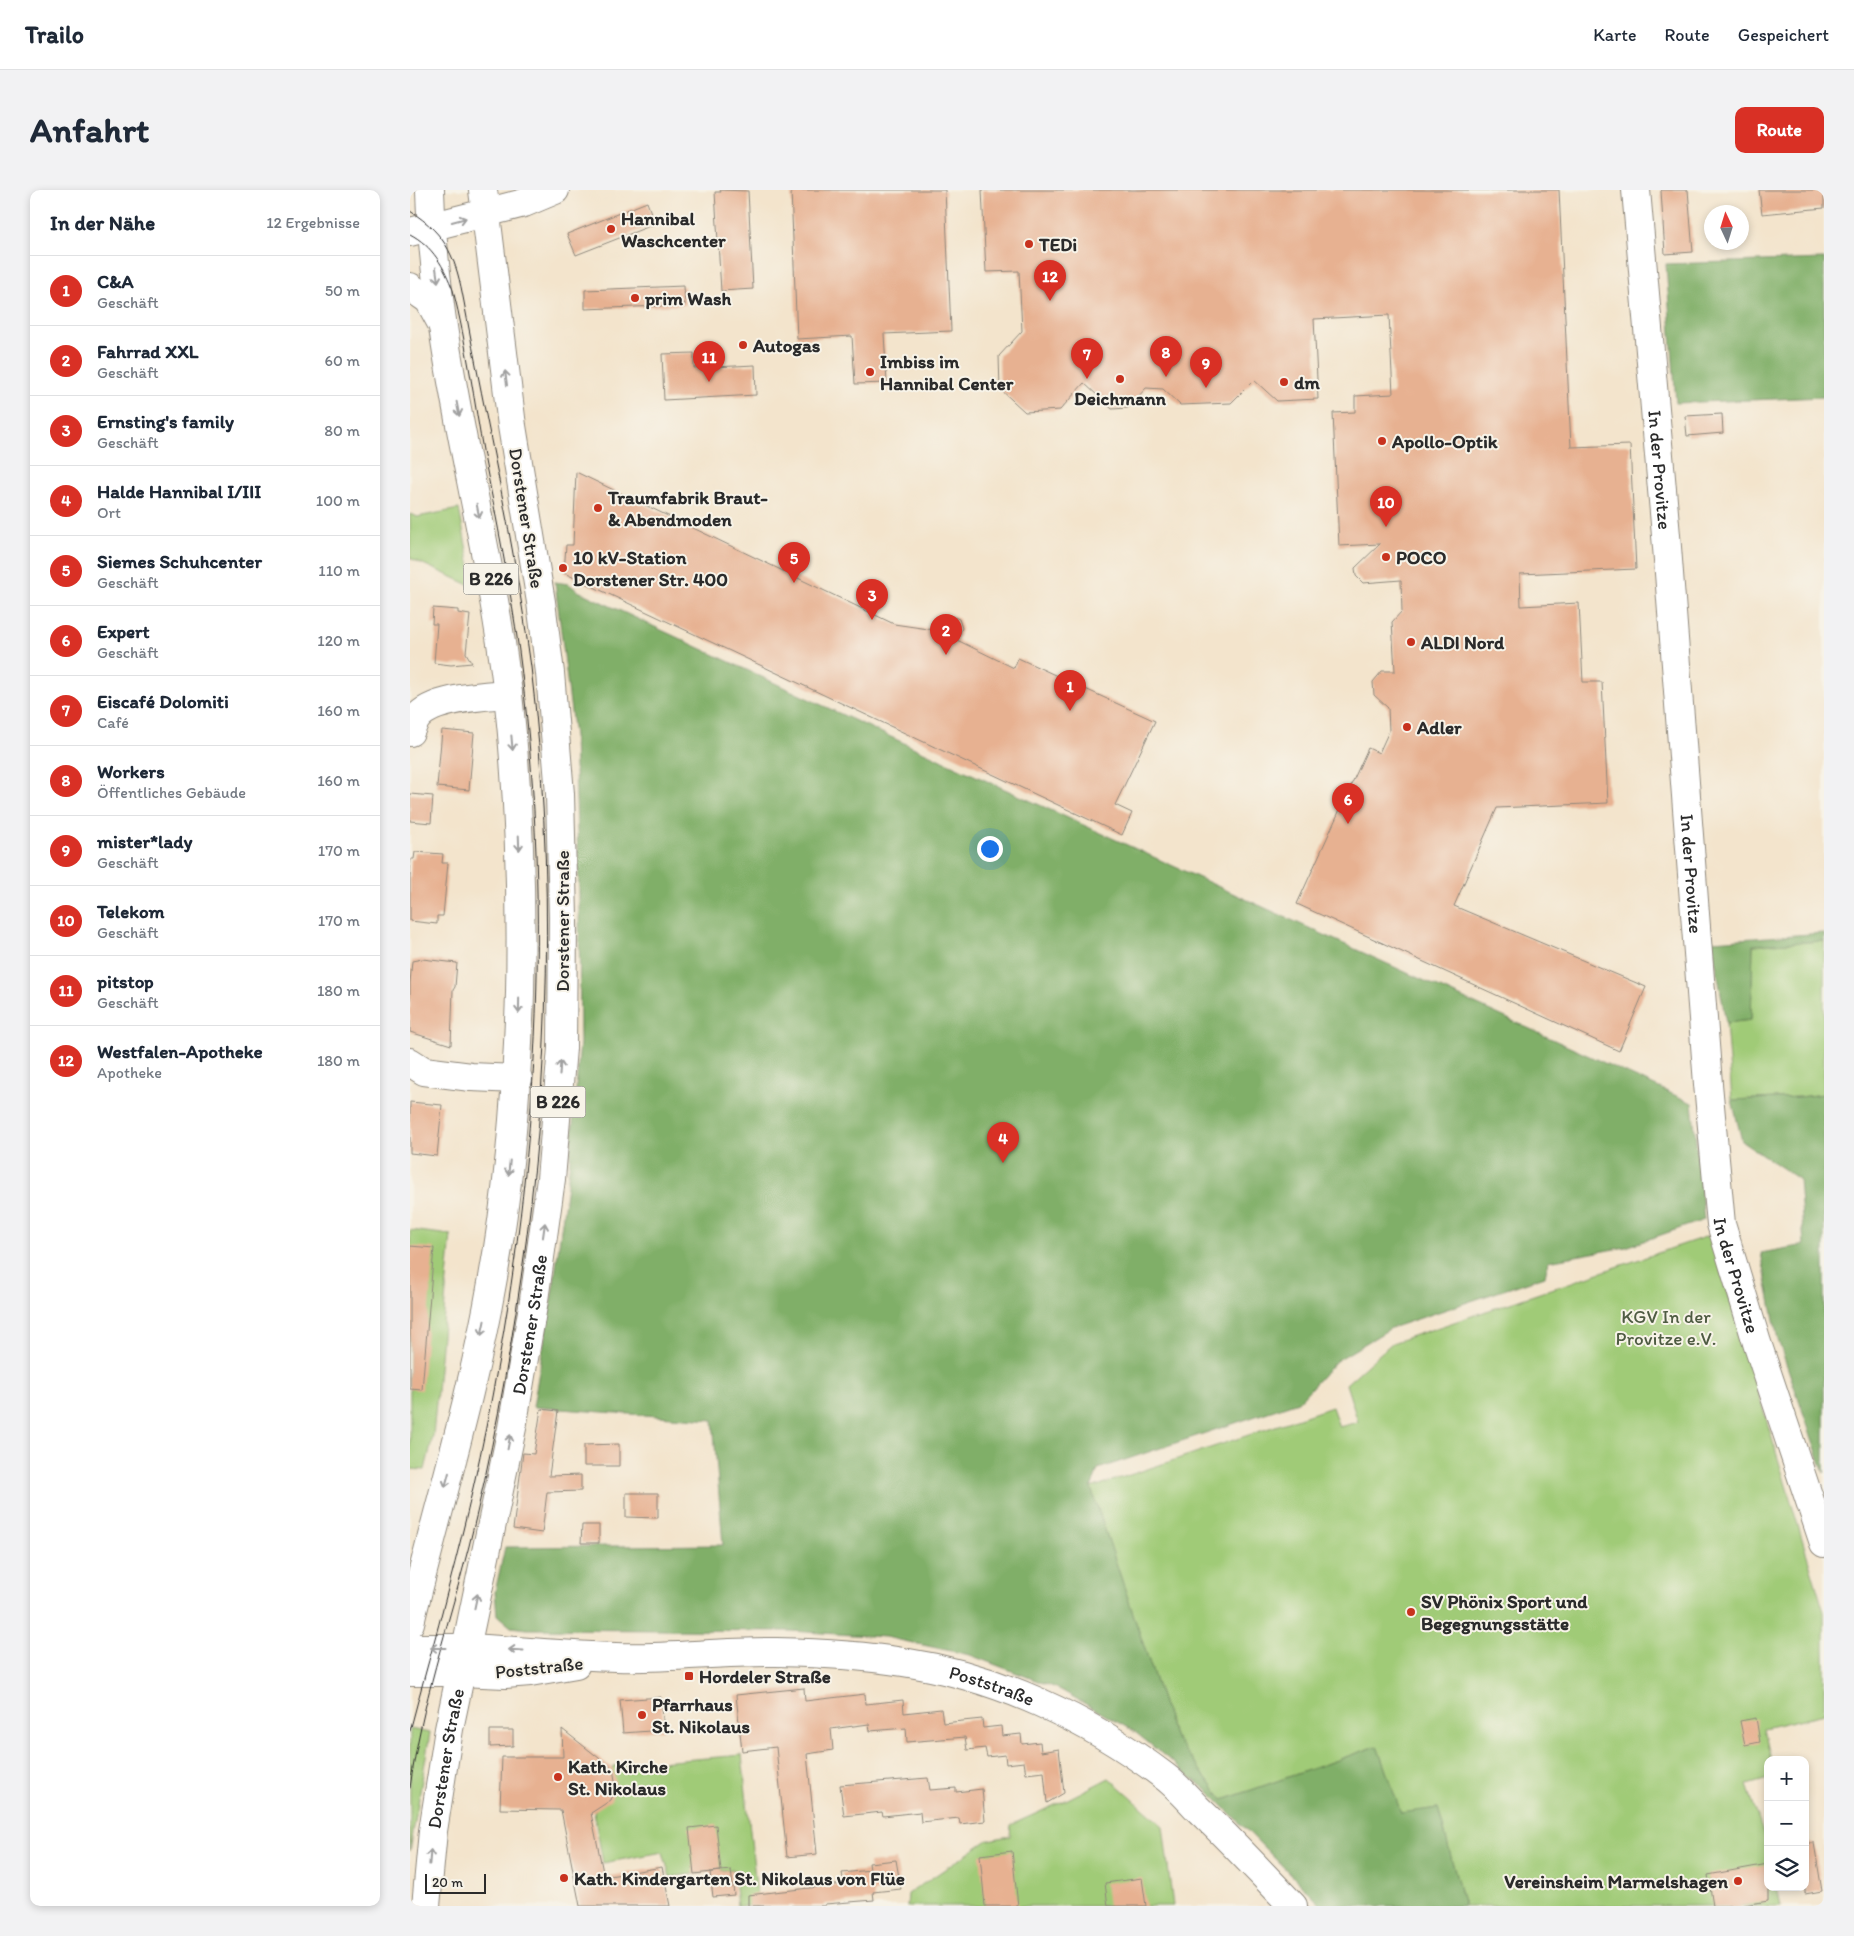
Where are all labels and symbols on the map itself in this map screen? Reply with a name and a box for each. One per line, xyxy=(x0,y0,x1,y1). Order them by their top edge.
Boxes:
north arrow xyxy=(1704,205,1749,250)
place label: Hannibal Waschcenter xyxy=(621,207,726,252)
one-way arrow xyxy=(450,214,466,224)
marker: Hannibal Waschcenter xyxy=(605,223,617,235)
place label: TEDi xyxy=(1038,233,1077,256)
marker: TEDi xyxy=(1023,238,1035,250)
pin: 12 xyxy=(1034,260,1066,301)
one-way arrow xyxy=(432,267,442,283)
place label: prim Wash xyxy=(644,287,731,310)
marker: prim Wash xyxy=(629,292,641,304)
place label: Autogas xyxy=(752,334,821,357)
pin: 8 xyxy=(1150,336,1182,377)
pin: 7 xyxy=(1071,338,1103,379)
marker: Autogas xyxy=(737,339,749,351)
pin: 11 xyxy=(693,341,725,382)
pin: 9 xyxy=(1190,347,1222,388)
place label: Imbiss im Hannibal Center xyxy=(880,350,1014,395)
marker: Imbiss im Hannibal Center xyxy=(864,366,876,378)
one-way arrow xyxy=(501,370,511,386)
place label: dm xyxy=(1294,371,1320,394)
marker: Deichmann xyxy=(1114,373,1126,385)
marker: dm xyxy=(1278,376,1290,388)
place label: Deichmann xyxy=(1074,387,1167,410)
one-way arrow xyxy=(454,401,464,417)
street label: In der Provitze xyxy=(1643,409,1676,531)
place label: Apollo-Optik xyxy=(1391,430,1498,453)
marker: Apollo-Optik xyxy=(1376,435,1388,447)
street label: Dorstener Straße xyxy=(504,446,549,590)
place label: Traumfabrik Braut- & Abendmoden xyxy=(607,486,768,531)
pin: 10 xyxy=(1370,486,1402,527)
marker: Traumfabrik Braut- & Abendmoden xyxy=(592,502,604,514)
one-way arrow xyxy=(474,503,483,519)
pin: 5 xyxy=(778,542,810,583)
place label: 10 kV-Station Dorstener Str. 400 xyxy=(573,546,728,591)
place label: POCO xyxy=(1396,546,1447,569)
marker: POCO xyxy=(1380,551,1392,563)
marker: 10 kV-Station Dorstener Str. 400 xyxy=(557,562,569,574)
road number: B 226 xyxy=(464,564,518,594)
pin: 3 xyxy=(856,579,888,620)
pin: 2 xyxy=(930,614,962,655)
place label: ALDI Nord xyxy=(1420,631,1505,654)
marker: ALDI Nord xyxy=(1405,636,1417,648)
pin: 1 xyxy=(1054,670,1086,711)
place label: Adler xyxy=(1416,716,1462,739)
marker: Adler xyxy=(1401,721,1413,733)
one-way arrow xyxy=(508,735,517,751)
pin: 6 xyxy=(1332,783,1364,824)
street label: In der Provitze xyxy=(1675,813,1707,934)
one-way arrow xyxy=(515,835,524,851)
your location xyxy=(977,836,1003,862)
street label: Dorstener Straße xyxy=(551,850,574,992)
one-way arrow xyxy=(515,998,524,1014)
one-way arrow xyxy=(556,1060,565,1076)
road number: B 226 xyxy=(530,1086,586,1118)
pin: 4 xyxy=(987,1122,1019,1163)
one-way arrow xyxy=(504,1160,514,1176)
street label: In der Provitze xyxy=(1708,1217,1764,1336)
one-way arrow xyxy=(539,1222,549,1238)
street label: Dorstener Straße xyxy=(507,1253,552,1397)
park label: KGV In der Provitze e.V. xyxy=(1616,1305,1716,1350)
one-way arrow xyxy=(478,1320,488,1336)
one-way arrow xyxy=(505,1434,514,1450)
one-way arrow xyxy=(441,1471,451,1487)
place label: SV Phönix Sport und Begegnungsstätte xyxy=(1421,1590,1588,1635)
one-way arrow xyxy=(472,1593,481,1609)
marker: SV Phönix Sport und Begegnungsstätte xyxy=(1405,1606,1417,1618)
one-way arrow xyxy=(430,1643,446,1653)
one-way arrow xyxy=(508,1645,524,1655)
street label: Poststraße xyxy=(494,1651,584,1684)
street label: Poststraße xyxy=(947,1661,1038,1711)
place label: Hordeler Straße xyxy=(699,1665,831,1688)
marker: Hordeler Straße xyxy=(683,1670,695,1682)
street label: Dorstener Straße xyxy=(423,1686,469,1830)
place label: Pfarrhaus St. Nikolaus xyxy=(652,1693,751,1738)
marker: Pfarrhaus St. Nikolaus xyxy=(636,1709,648,1721)
place label: Kath. Kirche St. Nikolaus xyxy=(568,1755,668,1800)
marker: Kath. Kirche St. Nikolaus xyxy=(552,1771,564,1783)
one-way arrow xyxy=(425,1850,435,1866)
place label: Kath. Kindergarten St. Nikolaus von Flüe xyxy=(574,1867,905,1890)
place label: Vereinsheim Marmelshagen xyxy=(1504,1870,1728,1893)
scale bar xyxy=(425,1871,486,1894)
marker: Kath. Kindergarten St. Nikolaus von Flüe xyxy=(558,1872,570,1884)
marker: Vereinsheim Marmelshagen xyxy=(1732,1875,1744,1887)

